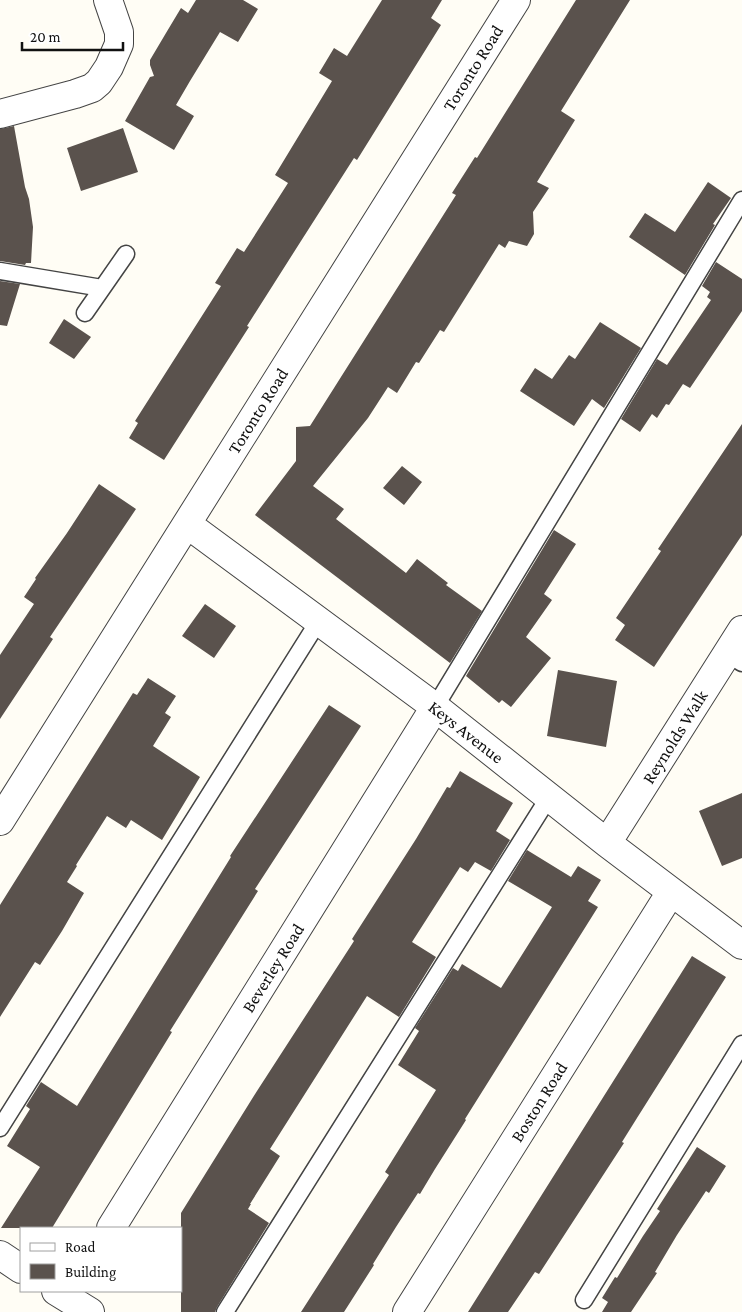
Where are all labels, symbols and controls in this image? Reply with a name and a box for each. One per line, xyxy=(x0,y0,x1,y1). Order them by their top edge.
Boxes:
scale bar xyxy=(22,20,124,52)
street label: Toronto Road xyxy=(439,21,508,115)
text: 20 m xyxy=(30,29,61,45)
street label: Toronto Road xyxy=(224,364,293,458)
street label: Reynolds Walk xyxy=(638,686,712,787)
street label: Keys Avenue xyxy=(425,697,508,768)
street label: Beverley Road xyxy=(238,920,308,1016)
street label: Boston Road xyxy=(507,1058,572,1146)
legend xyxy=(20,1227,182,1292)
text: Road xyxy=(65,1239,96,1255)
text: Building xyxy=(65,1264,116,1281)

